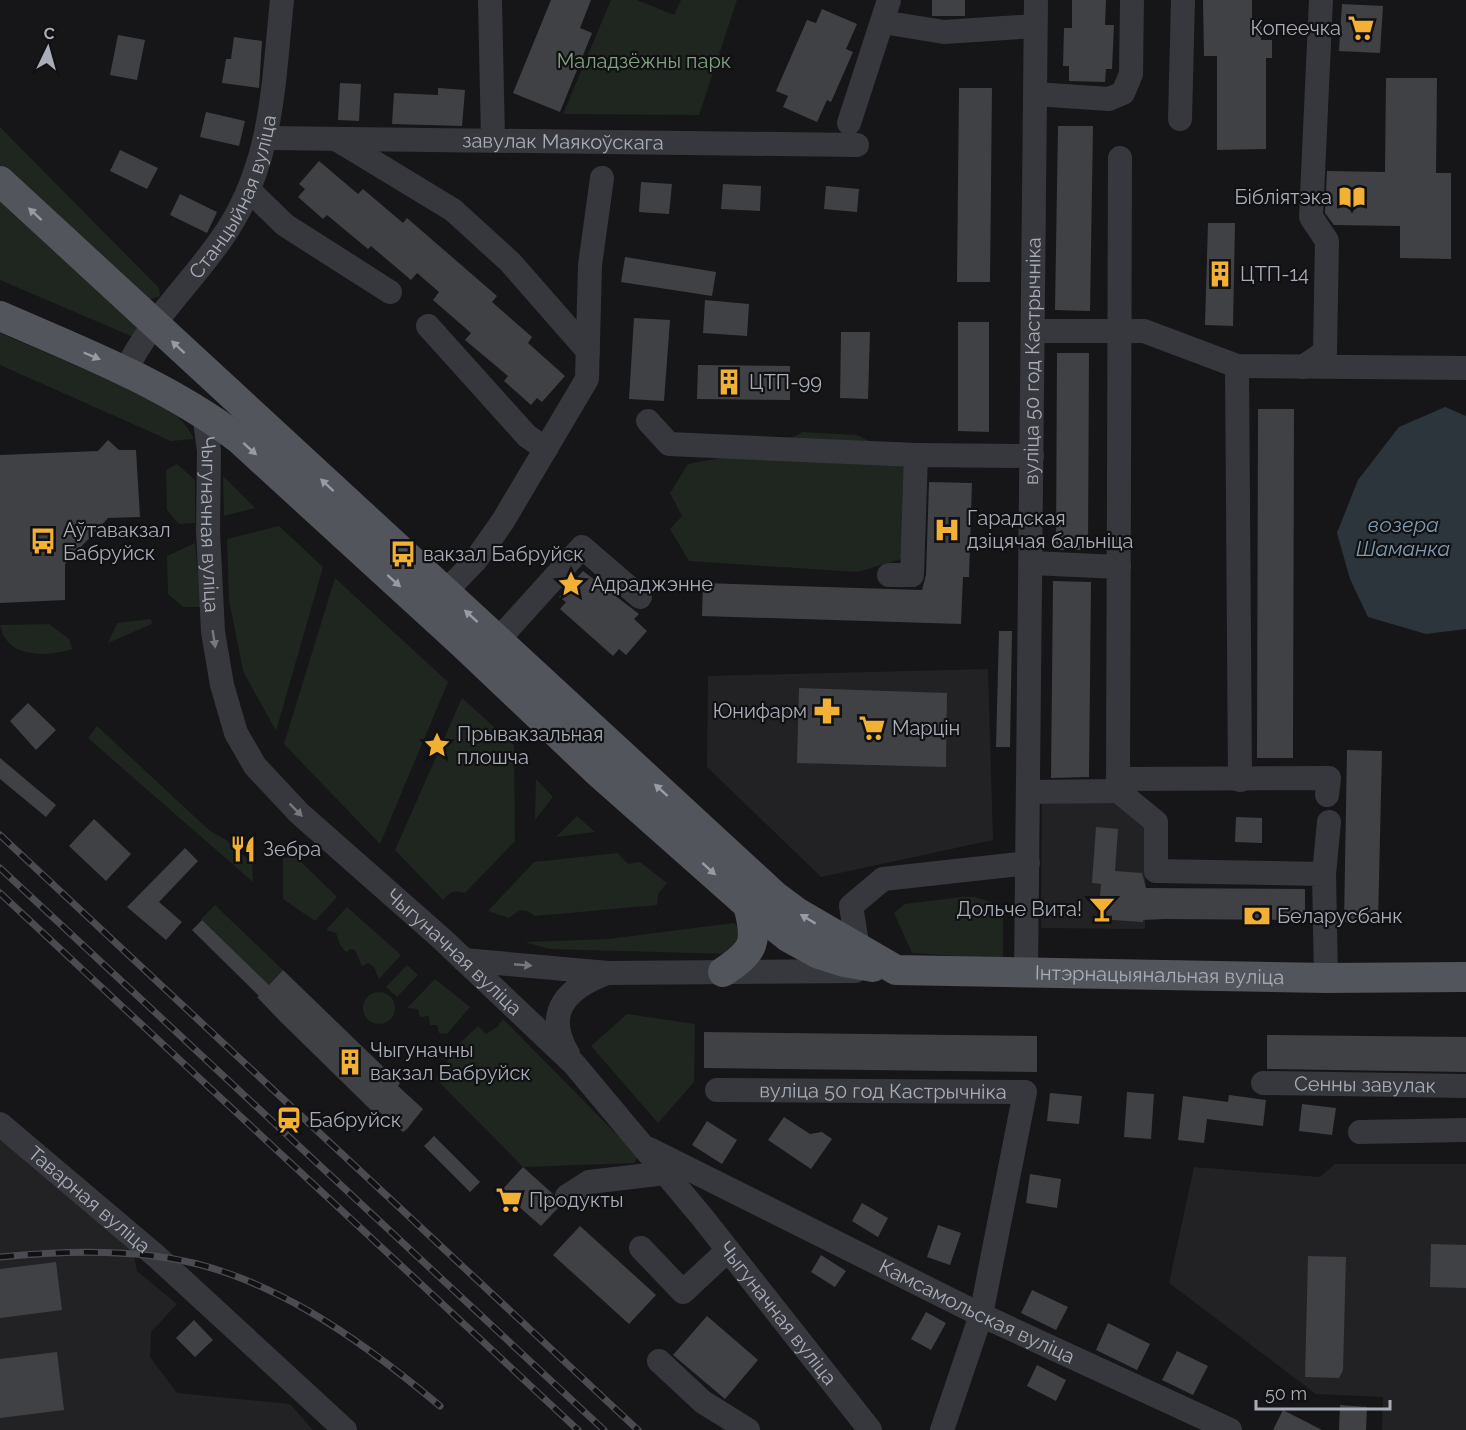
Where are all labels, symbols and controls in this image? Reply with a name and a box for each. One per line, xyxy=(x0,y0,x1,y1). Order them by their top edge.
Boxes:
supermarket icon: Копеечка xyxy=(1346,13,1376,43)
place label: Копеечка xyxy=(1251,16,1341,40)
north arrow xyxy=(18,18,78,78)
text: С xyxy=(43,24,56,43)
park label: Маладзёжны парк xyxy=(557,49,731,73)
street label: Станцыйная вуліца xyxy=(184,113,281,284)
street label: завулак Маякоўскага xyxy=(462,128,664,155)
library icon: Бібліятэка xyxy=(1337,182,1367,212)
place label: Бібліятэка xyxy=(1234,185,1332,209)
one-way arrow xyxy=(29,208,43,222)
street label: вуліца 50 год Кастрычніка xyxy=(1019,237,1046,485)
building icon: ЦТП-14 xyxy=(1205,259,1235,289)
place label: ЦТП-14 xyxy=(1240,262,1309,286)
one-way arrow xyxy=(171,340,186,354)
one-way arrow xyxy=(84,351,102,361)
building icon: ЦТП-99 xyxy=(714,367,744,397)
place label: ЦТП-99 xyxy=(749,370,822,394)
street label: Чыгуначная вуліца xyxy=(195,435,224,613)
one-way arrow xyxy=(242,442,257,456)
one-way arrow xyxy=(320,479,335,492)
place label: Гарадская дзіцячая бальніца xyxy=(967,506,1133,553)
water label: возера Шаманка xyxy=(1356,512,1450,561)
hospital icon: Гарадская дзіцячая бальніца xyxy=(932,515,962,545)
place label: Аўтавакзал Бабруйск xyxy=(63,518,171,565)
bus stop icon: Аўтавакзал Бабруйск xyxy=(28,526,58,556)
bus stop icon: вакзал Бабруйск xyxy=(388,539,418,569)
place label: вакзал Бабруйск xyxy=(423,542,584,566)
place icon: Адраджэнне xyxy=(556,569,586,599)
place label: Адраджэнне xyxy=(591,572,713,596)
one-way arrow xyxy=(386,574,401,587)
one-way arrow xyxy=(463,609,478,623)
one-way arrow xyxy=(210,630,219,649)
pharmacy icon: Юнифарм xyxy=(812,696,842,726)
place label: Юнифарм xyxy=(713,699,807,723)
supermarket icon: Марцін xyxy=(857,713,887,743)
place label: Марцін xyxy=(892,716,960,740)
place label: Прывакзальная плошча xyxy=(457,722,603,769)
place icon: Прывакзальная плошча xyxy=(422,730,452,760)
one-way arrow xyxy=(654,783,669,797)
one-way arrow xyxy=(289,802,303,816)
restaurant icon: Зебра xyxy=(228,834,258,864)
place label: Зебра xyxy=(263,837,321,861)
one-way arrow xyxy=(702,862,717,876)
street label: Чыгуначная вуліца xyxy=(381,883,527,1020)
bar icon: Дольче Вита! xyxy=(1087,894,1117,924)
place label: Дольче Вита! xyxy=(956,897,1082,921)
bank icon: Беларусбанк xyxy=(1242,901,1272,931)
place label: Беларусбанк xyxy=(1277,904,1403,928)
one-way arrow xyxy=(800,913,816,924)
one-way arrow xyxy=(513,960,532,970)
street label: Інтэрнацыянальная вуліца xyxy=(1035,961,1284,989)
place label: Чыгуначны вакзал Бабруйск xyxy=(370,1038,531,1085)
building icon: Чыгуначны вакзал Бабруйск xyxy=(335,1047,365,1077)
street label: Сенны завулак xyxy=(1294,1071,1436,1098)
street label: вуліца 50 год Кастрычніка xyxy=(759,1078,1007,1104)
station icon: Бабруйск xyxy=(274,1105,304,1135)
place label: Бабруйск xyxy=(309,1108,401,1132)
street label: Таварная вуліца xyxy=(23,1141,155,1258)
supermarket icon: Продукты xyxy=(494,1185,524,1215)
place label: Продукты xyxy=(529,1188,623,1212)
street label: Чыгуначная вуліца xyxy=(714,1237,842,1390)
street label: Камсамольская вуліца xyxy=(875,1254,1079,1369)
scale bar xyxy=(1256,1373,1390,1411)
text: 50 m xyxy=(1265,1383,1307,1404)

